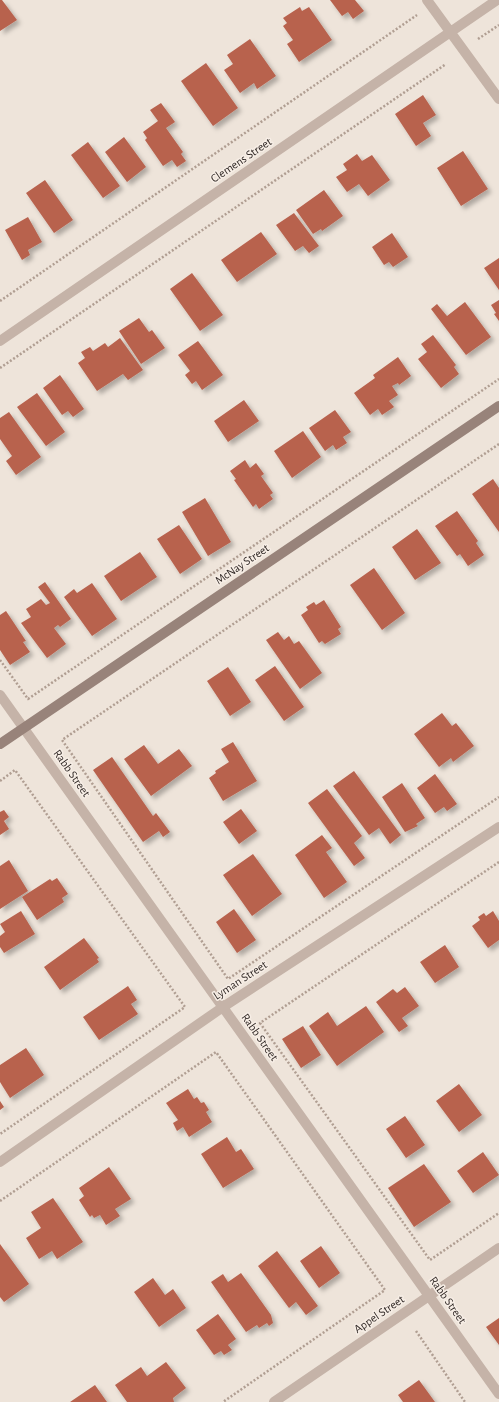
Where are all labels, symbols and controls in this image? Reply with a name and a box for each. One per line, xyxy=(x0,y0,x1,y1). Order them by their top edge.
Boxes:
street label: Clemens Street xyxy=(208,135,274,185)
street label: McNay Street xyxy=(213,542,272,587)
street label: Rabb Street xyxy=(51,747,93,799)
street label: Lyman Street xyxy=(211,958,270,1003)
street label: Rabb Street xyxy=(239,1011,281,1063)
street label: Rabb Street xyxy=(427,1274,469,1326)
street label: Appel Street xyxy=(352,1293,406,1335)

